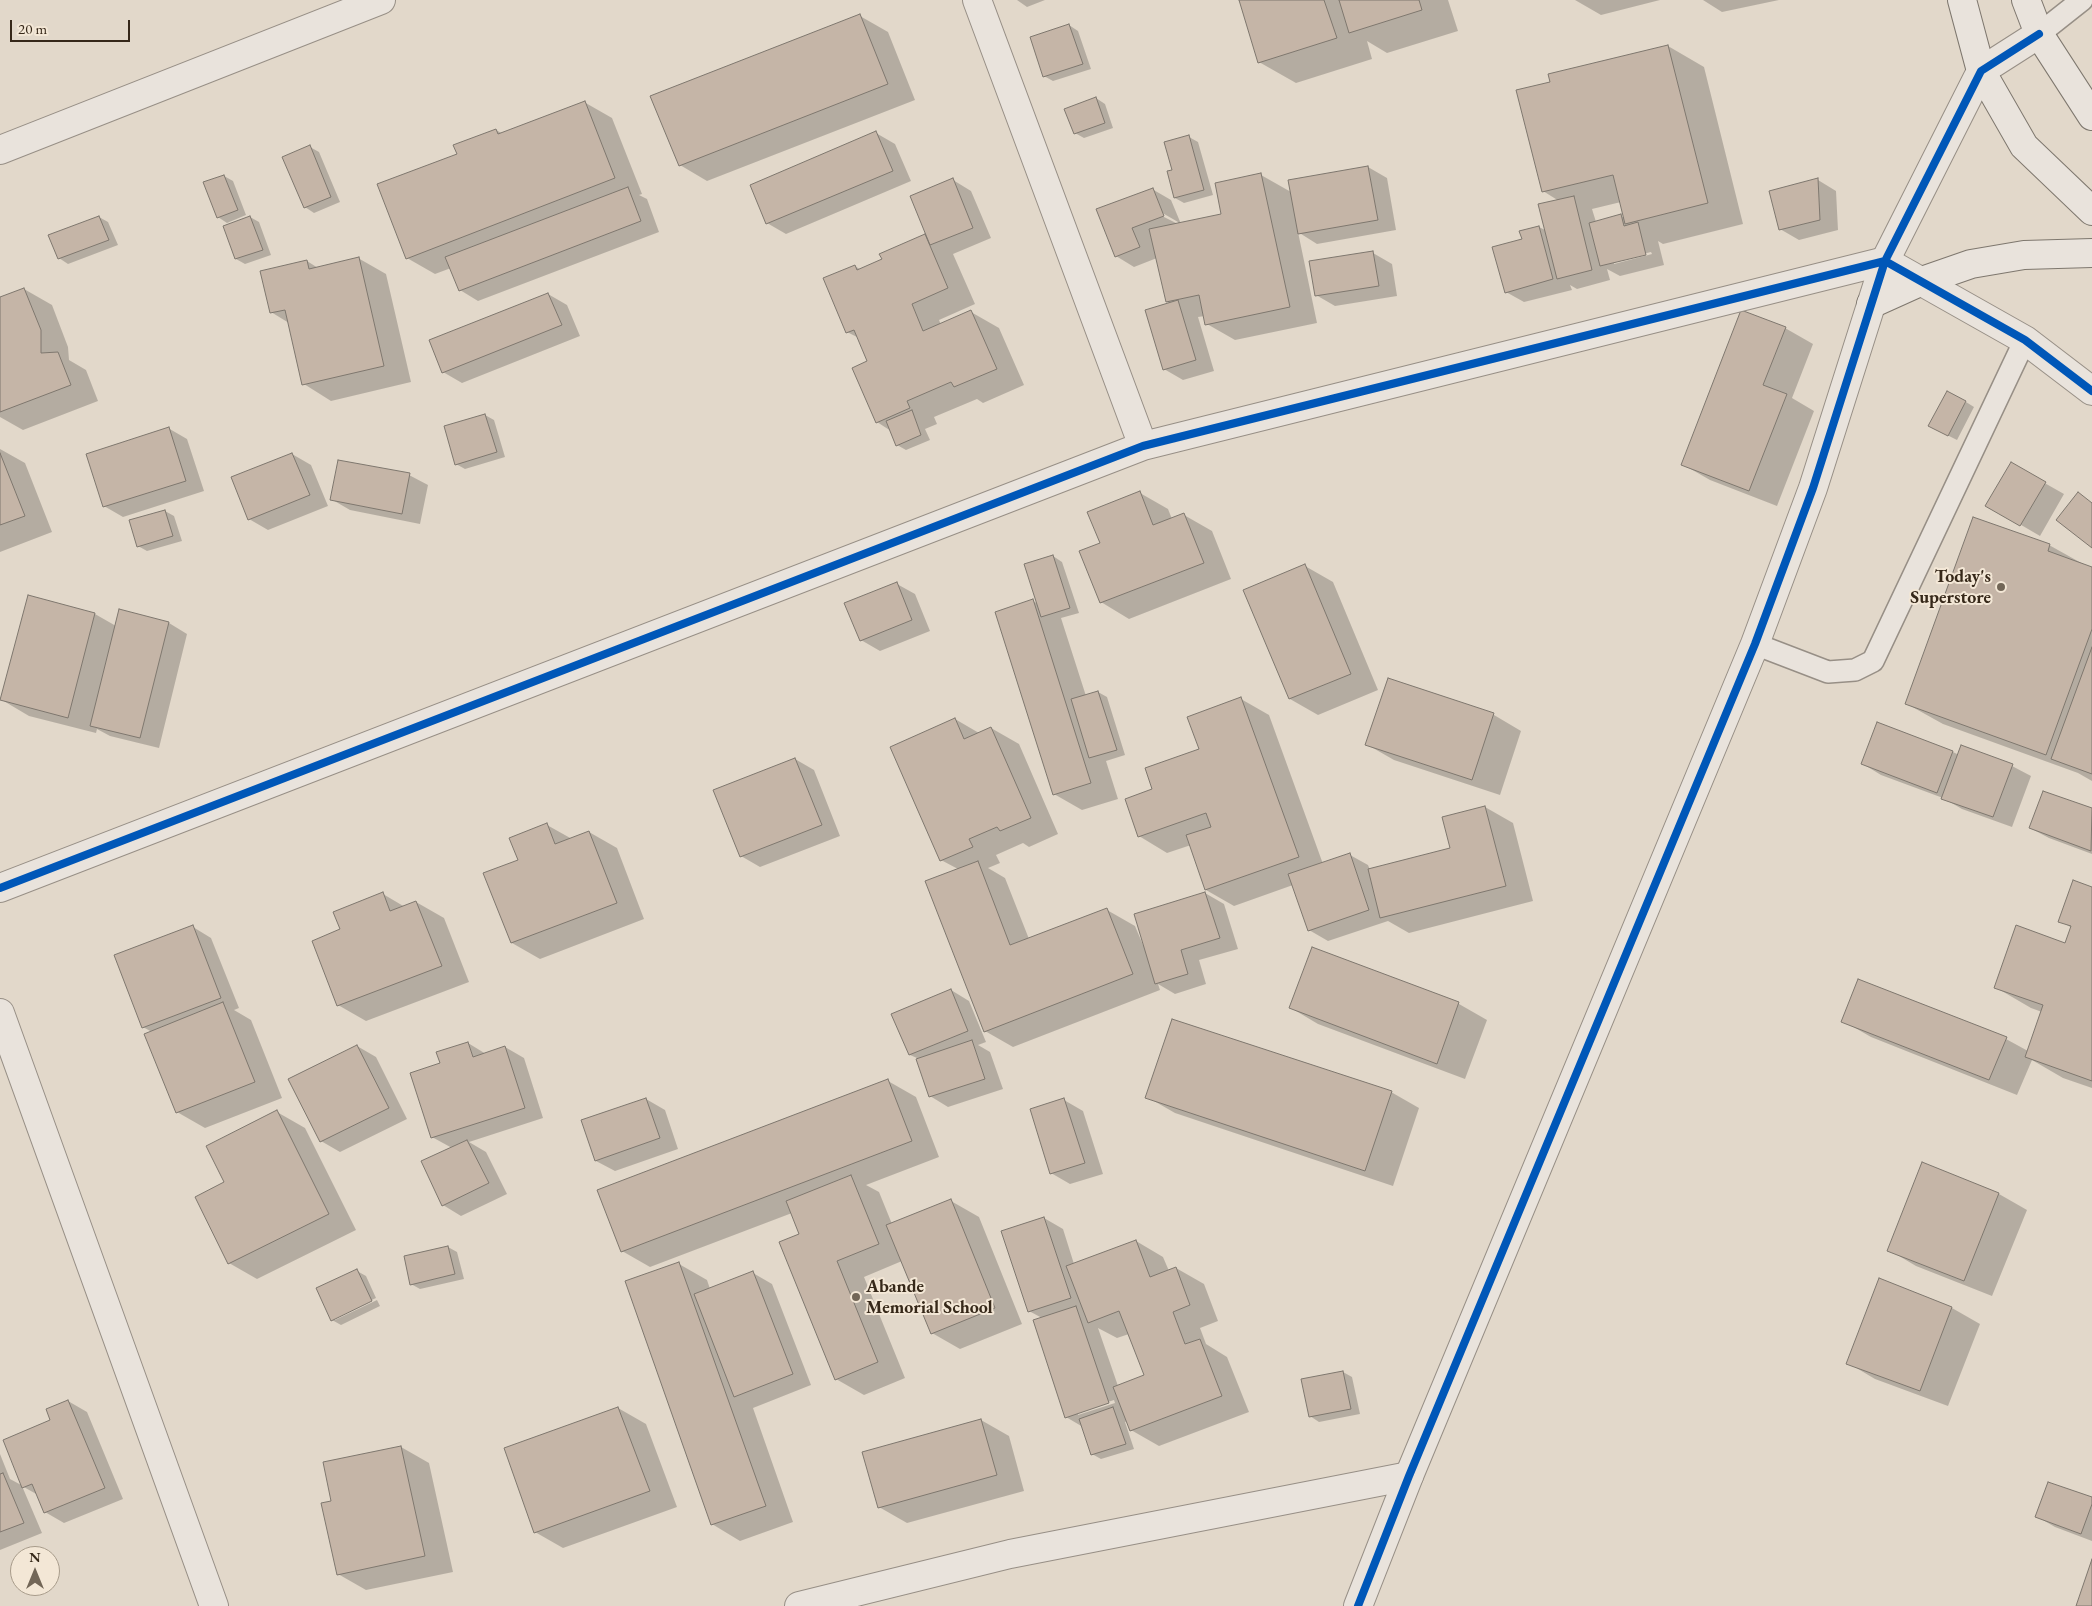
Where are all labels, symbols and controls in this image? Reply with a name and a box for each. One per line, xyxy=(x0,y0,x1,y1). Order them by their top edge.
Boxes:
scale bar xyxy=(12,10,132,42)
text: 20 m xyxy=(18,19,47,38)
place label: Today's Superstore xyxy=(1910,566,1991,608)
marker: Today's Superstore xyxy=(1995,581,2007,593)
place label: Abande Memorial School xyxy=(866,1276,993,1318)
marker: Abande Memorial School xyxy=(850,1291,862,1303)
north arrow xyxy=(10,1546,60,1596)
text: N xyxy=(29,1548,41,1566)

